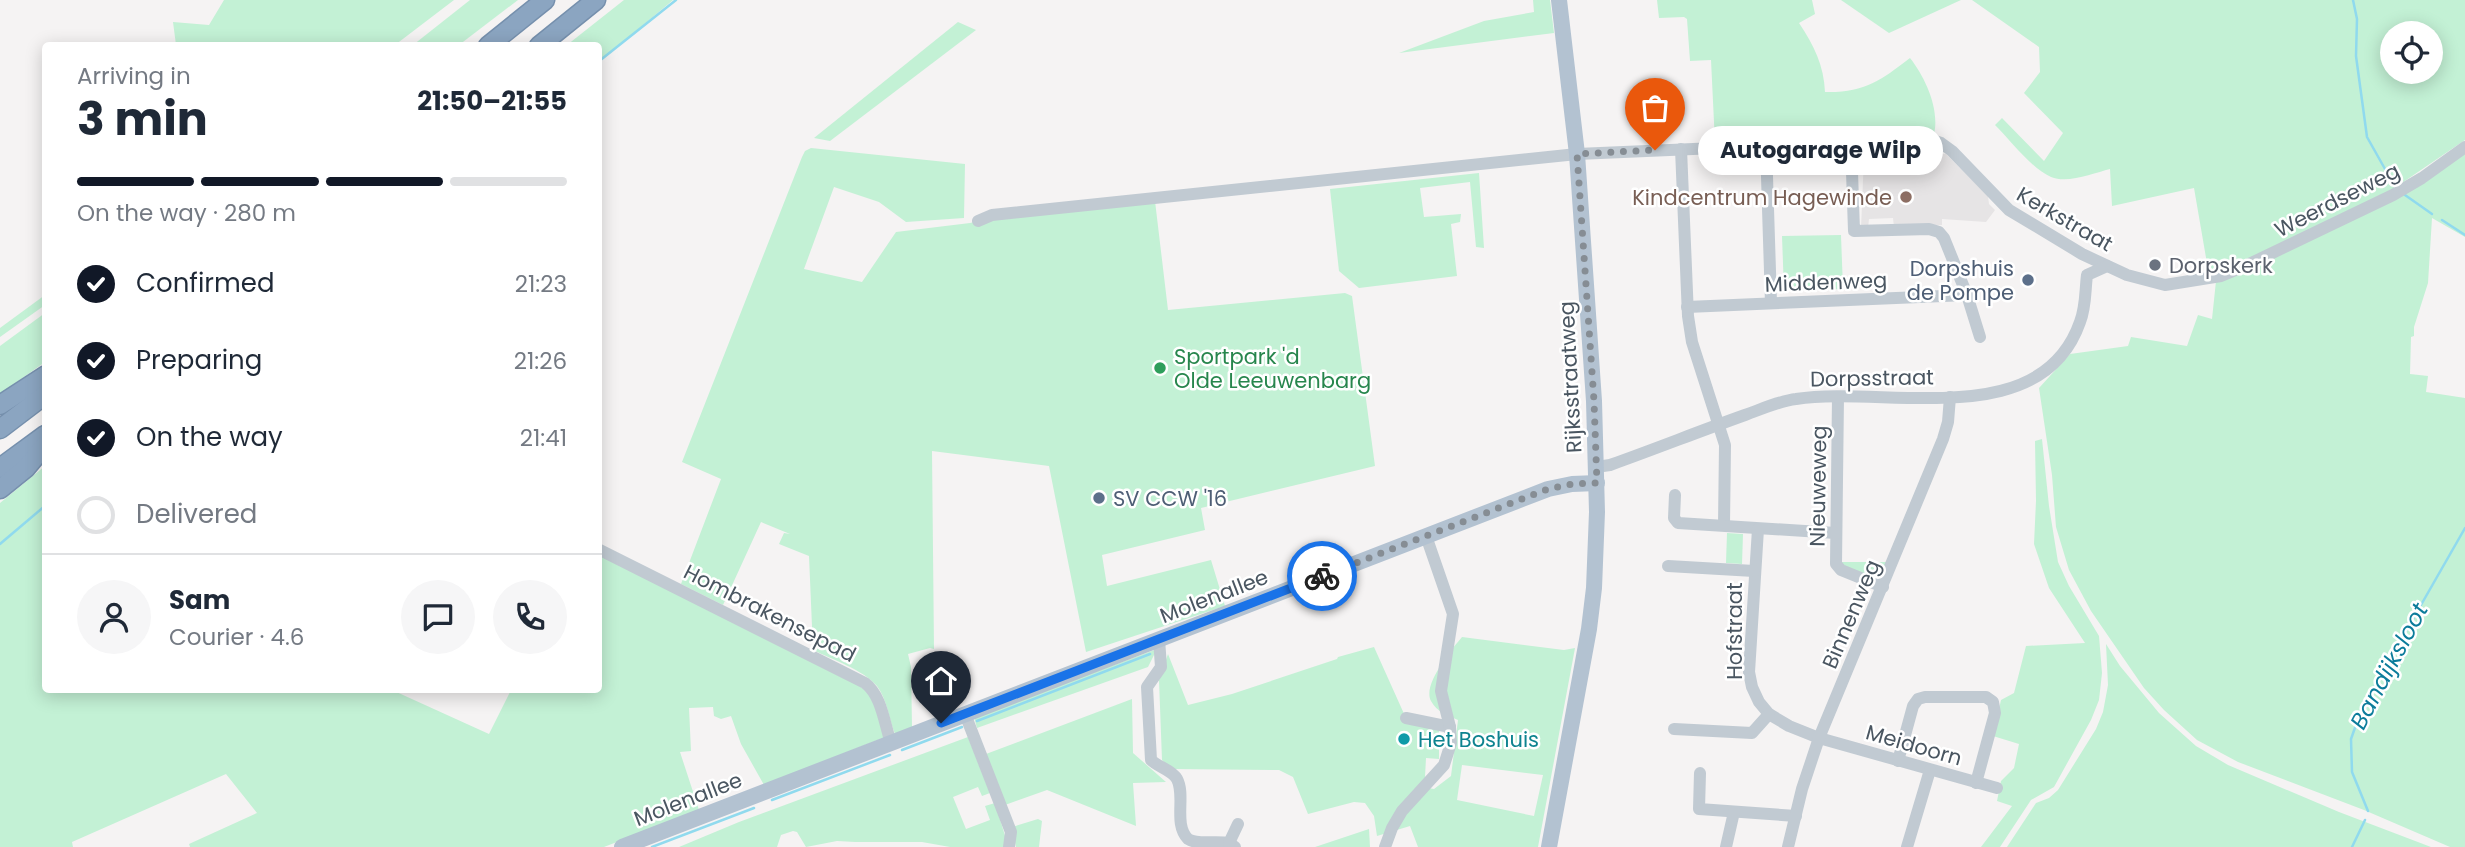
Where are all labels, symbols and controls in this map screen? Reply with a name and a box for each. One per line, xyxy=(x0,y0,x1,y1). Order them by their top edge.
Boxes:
map controls xyxy=(2380,21,2443,84)
button: locate xyxy=(2380,21,2443,84)
text: Arriving in xyxy=(77,60,191,92)
pin xyxy=(1625,78,1685,150)
text: 21:50–21:55 xyxy=(417,83,567,119)
text: 3 min xyxy=(77,87,208,151)
icon: bag xyxy=(1636,89,1674,127)
callout: Autogarage Wilp xyxy=(1697,125,1942,174)
text: Autogarage Wilp xyxy=(1720,134,1921,166)
street label: Weerdseweg xyxy=(2269,156,2405,244)
street label: Kerkstraat xyxy=(2012,180,2118,258)
place label: Kindcentrum Hagewinde xyxy=(1632,183,1892,212)
marker: Kindcentrum Hagewinde xyxy=(1898,189,1914,205)
text: On the way · 280 m xyxy=(77,197,296,229)
place label: Dorpskerk xyxy=(2169,251,2273,280)
place label: Dorpshuis de Pompe xyxy=(1907,254,2014,307)
marker: Dorpskerk xyxy=(2147,257,2163,273)
icon: check xyxy=(77,265,115,303)
text: Confirmed xyxy=(136,265,274,301)
street label: Middenweg xyxy=(1764,265,1888,299)
text: 21:23 xyxy=(515,268,567,300)
marker: Dorpshuis de Pompe xyxy=(2020,272,2036,288)
street label: Rijksstraatweg xyxy=(1552,300,1588,454)
icon: check xyxy=(77,342,115,380)
text: Preparing xyxy=(136,342,262,378)
place label: Sportpark 'd Olde Leeuwenbarg xyxy=(1174,342,1371,395)
text: 21:26 xyxy=(514,345,567,377)
marker: Sportpark 'd Olde Leeuwenbarg xyxy=(1152,360,1168,376)
street label: Dorpsstraat xyxy=(1810,362,1934,394)
icon: check xyxy=(77,419,115,457)
text: On the way xyxy=(136,419,283,455)
text: 21:41 xyxy=(520,422,567,454)
street label: Nieuweweg xyxy=(1802,425,1834,547)
place label: SV CCW '16 xyxy=(1113,484,1227,513)
marker: SV CCW '16 xyxy=(1091,490,1107,506)
text: Delivered xyxy=(136,496,257,532)
courier xyxy=(1287,541,1357,611)
street label: Binnenweg xyxy=(1815,555,1887,673)
street label: Hombrakensepad xyxy=(679,557,861,669)
icon: bike xyxy=(1303,557,1341,595)
street label: Molenallee xyxy=(1156,562,1272,630)
button: person xyxy=(77,580,151,654)
button: chat xyxy=(401,580,475,654)
button: phone xyxy=(493,580,567,654)
text: Sam xyxy=(169,582,230,618)
street label: Hofstraat xyxy=(1720,582,1749,680)
water label: Bandijksloot xyxy=(2342,597,2436,735)
text: Courier · 4.6 xyxy=(169,621,304,653)
pin xyxy=(911,651,971,723)
icon: home xyxy=(922,662,960,700)
street label: Meidoorn xyxy=(1863,717,1965,773)
place label: Het Boshuis xyxy=(1418,725,1539,754)
marker: Het Boshuis xyxy=(1396,731,1412,747)
street label: Molenallee xyxy=(630,765,746,833)

